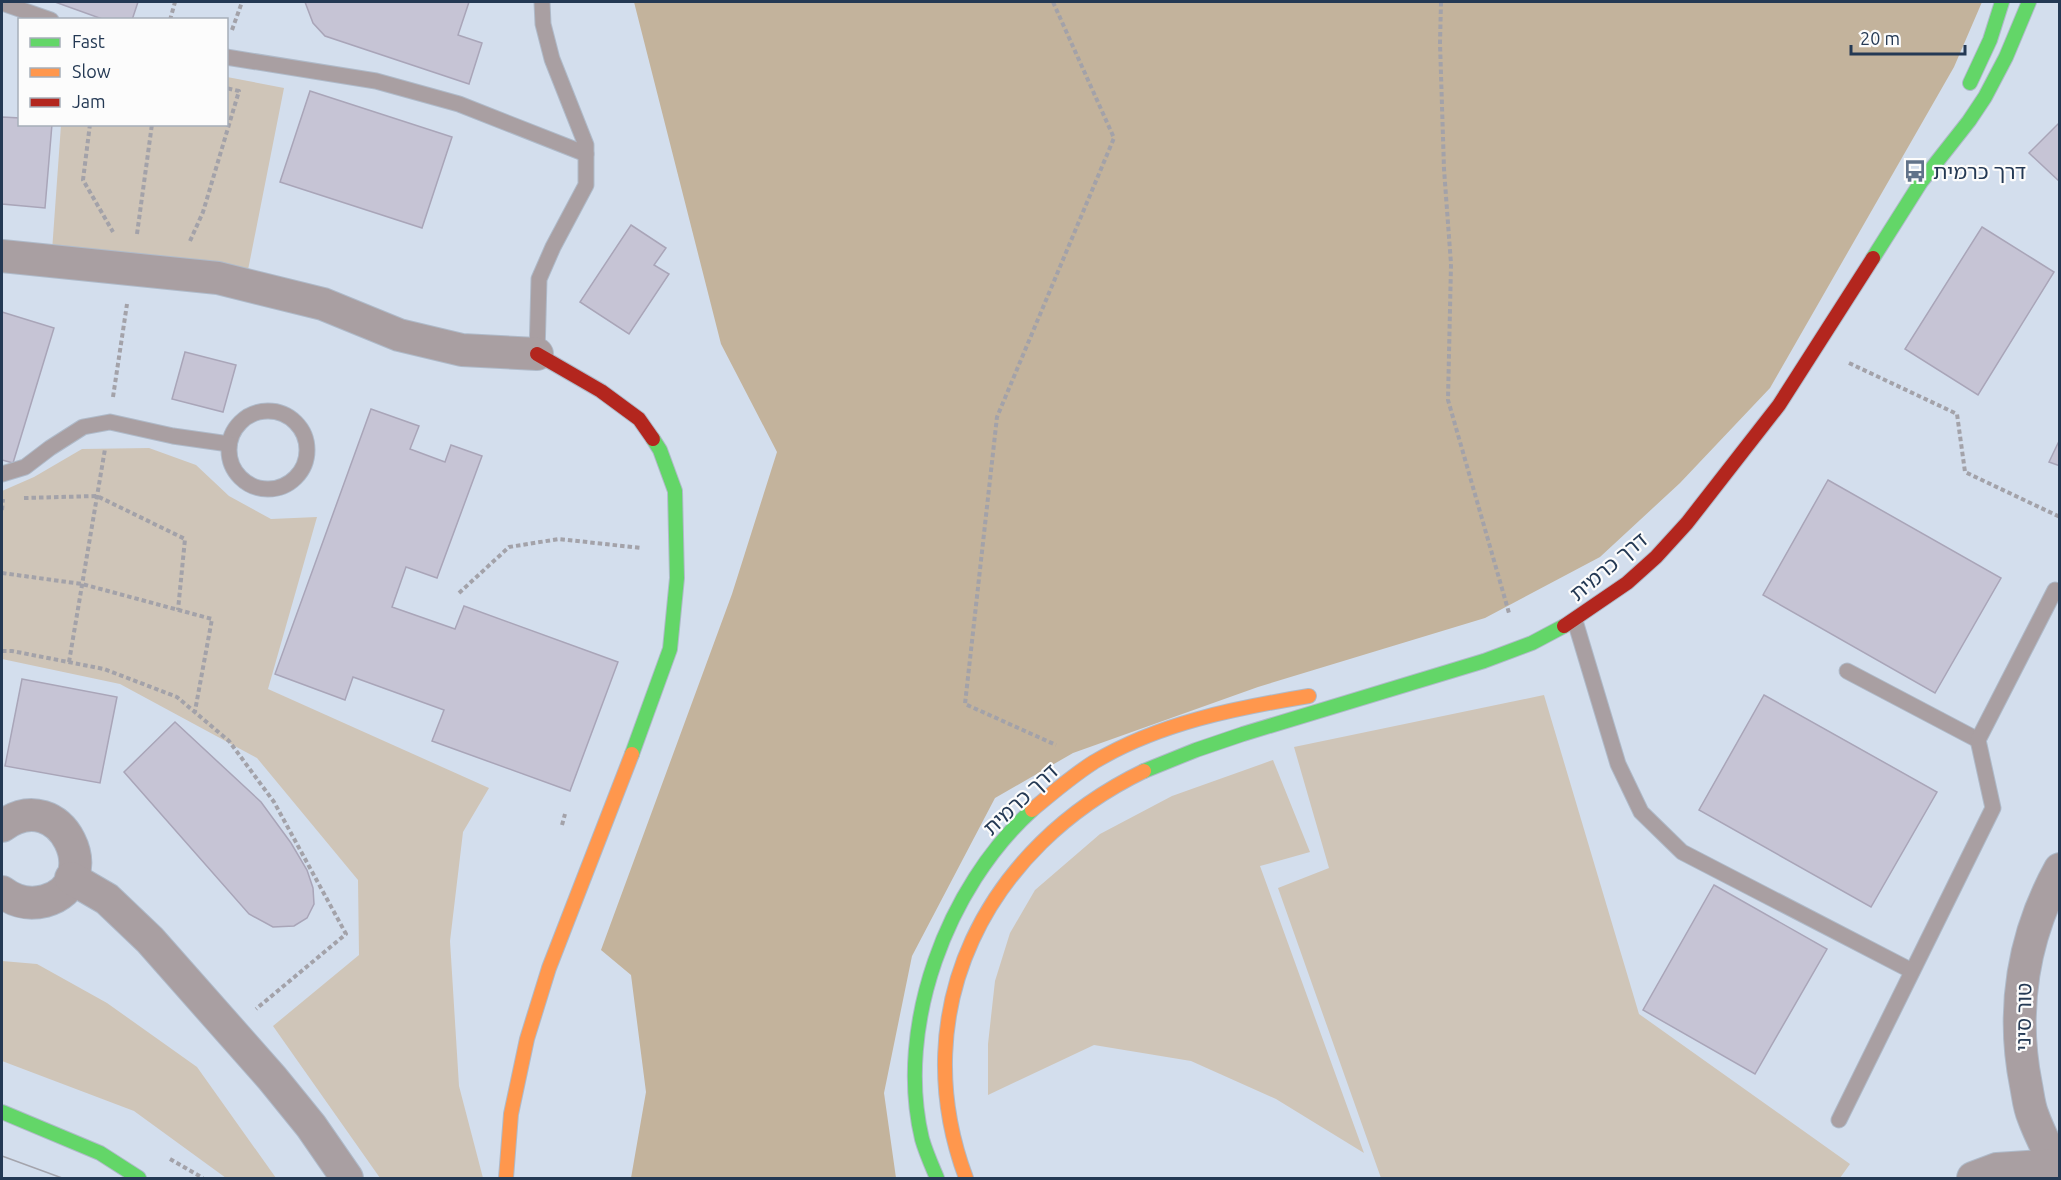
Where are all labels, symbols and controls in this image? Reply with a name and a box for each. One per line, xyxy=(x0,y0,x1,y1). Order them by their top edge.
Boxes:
legend xyxy=(18,18,228,126)
scale bar xyxy=(1851,18,1965,56)
text: 20 m xyxy=(1860,28,1900,48)
text: Fast xyxy=(72,31,105,51)
text: Slow xyxy=(72,61,111,81)
text: Jam xyxy=(72,91,106,111)
bus stop icon: דרך כרמית xyxy=(1902,158,1928,184)
place label: דרך כרמית xyxy=(1933,159,2026,183)
street label: דרך כרמית xyxy=(1565,527,1651,605)
street label: דרך כרמית xyxy=(978,758,1062,840)
street label: טור סיני xyxy=(2010,982,2036,1052)

